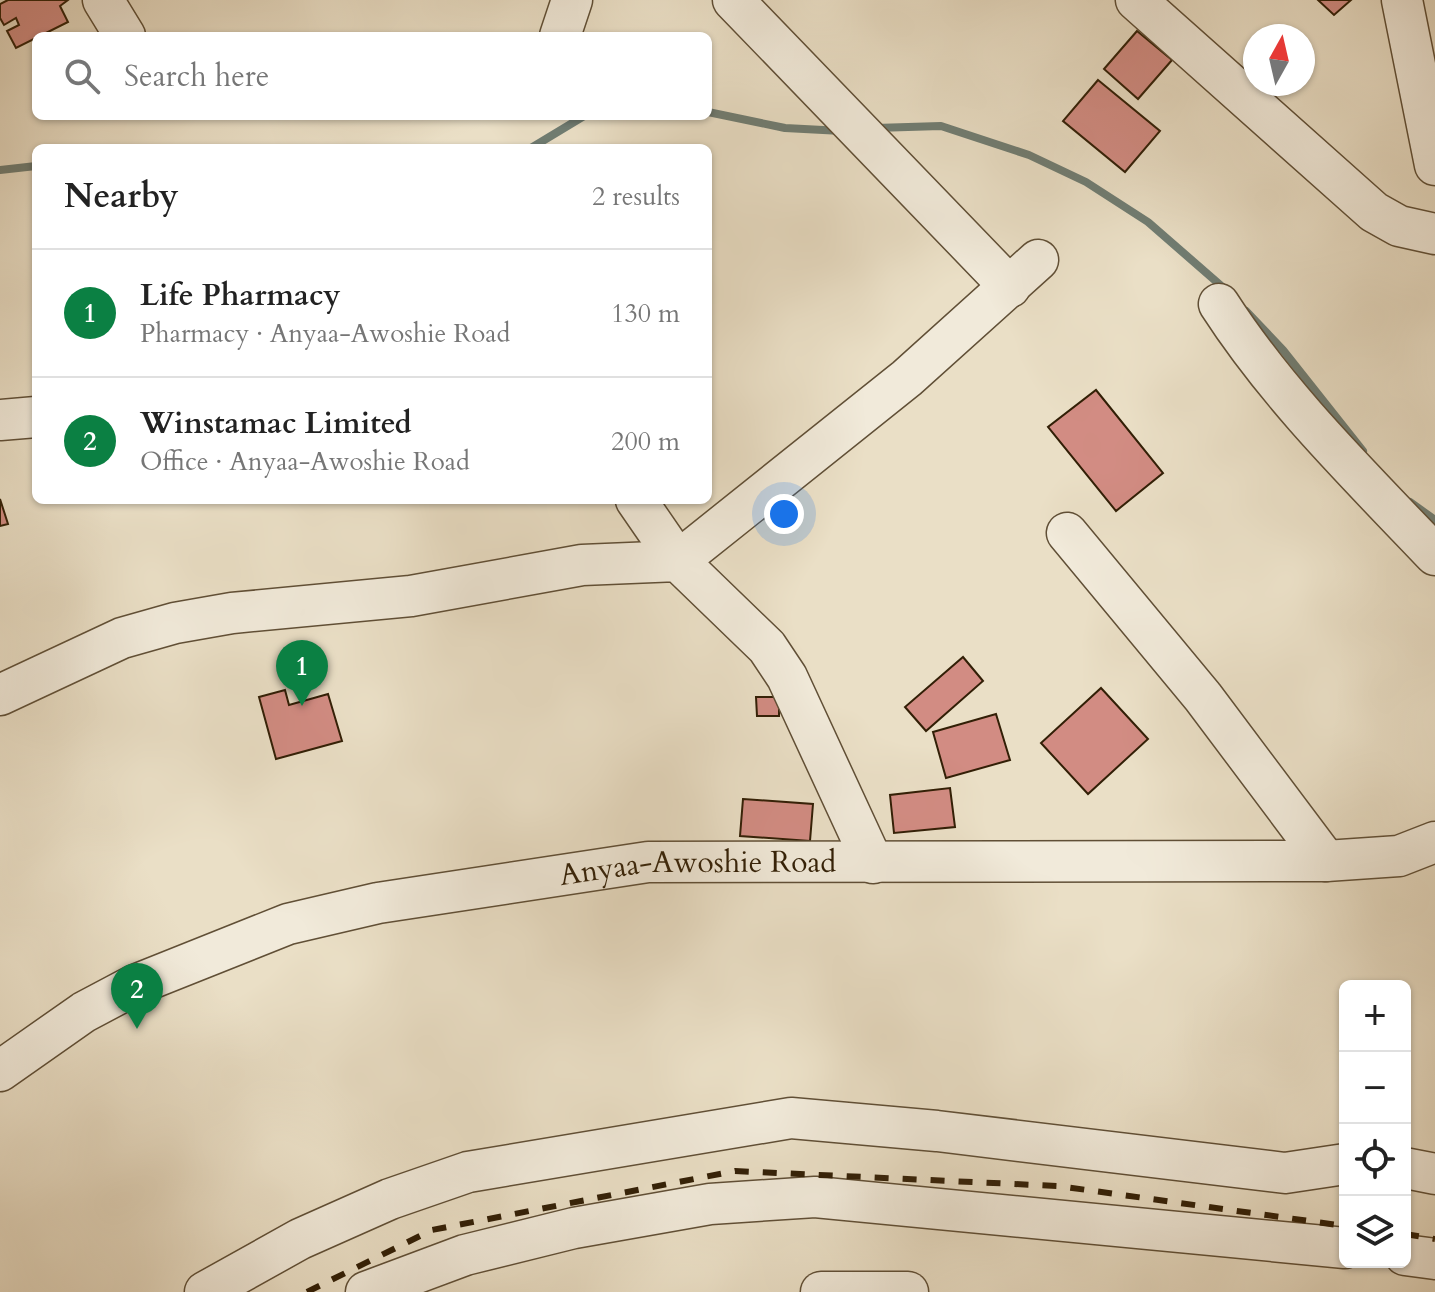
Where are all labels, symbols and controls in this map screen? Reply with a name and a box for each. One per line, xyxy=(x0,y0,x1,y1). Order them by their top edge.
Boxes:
north arrow xyxy=(1243,24,1315,96)
search box xyxy=(32,32,712,120)
icon: search xyxy=(60,54,104,98)
text: Search here xyxy=(124,56,269,97)
text: Nearby xyxy=(64,173,179,219)
text: 2 results xyxy=(592,179,680,214)
text: Life Pharmacy xyxy=(140,275,340,316)
text: 1 xyxy=(83,296,97,331)
text: 130 m xyxy=(611,296,680,331)
text: Pharmacy · Anyaa-Awoshie Road xyxy=(140,316,510,351)
text: Winstamac Limited xyxy=(140,403,411,444)
text: 2 xyxy=(83,424,97,459)
text: 200 m xyxy=(611,424,680,459)
text: Office · Anyaa-Awoshie Road xyxy=(140,444,470,479)
your location xyxy=(764,494,804,534)
pin: 1 xyxy=(276,640,328,706)
street label: Anyaa-Awoshie Road xyxy=(556,841,836,896)
pin: 2 xyxy=(111,963,163,1029)
map controls xyxy=(1339,980,1411,1268)
button: + xyxy=(1339,980,1411,1052)
button: − xyxy=(1339,1052,1411,1124)
button: locate xyxy=(1339,1124,1411,1196)
button: layers xyxy=(1339,1196,1411,1268)

